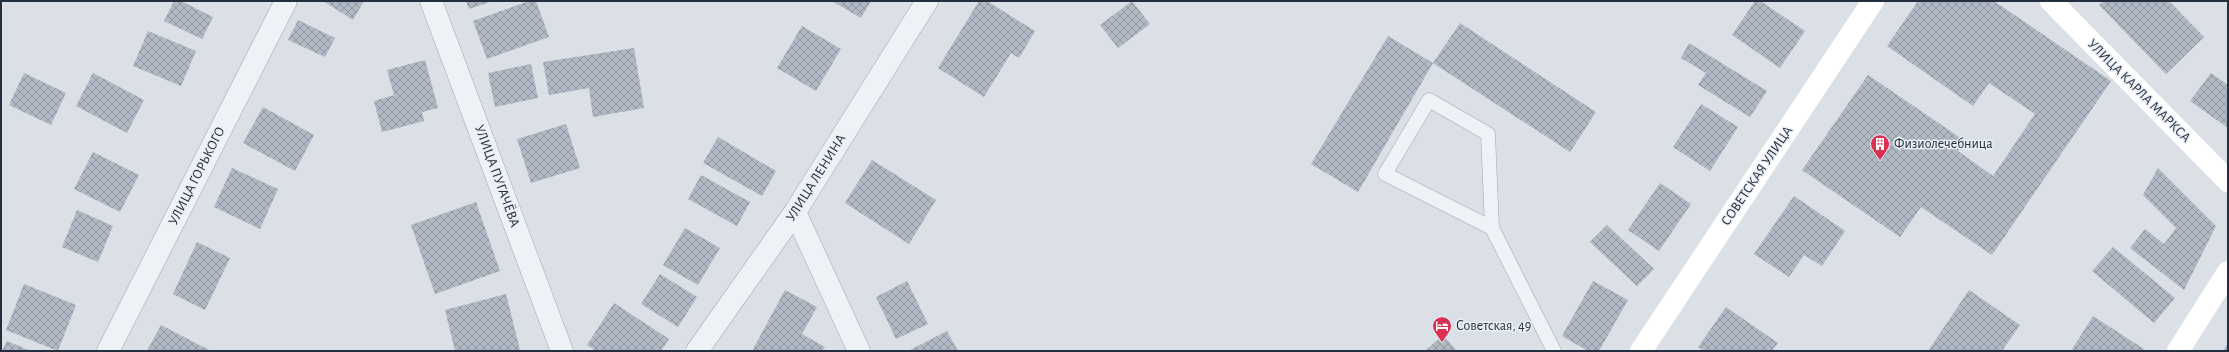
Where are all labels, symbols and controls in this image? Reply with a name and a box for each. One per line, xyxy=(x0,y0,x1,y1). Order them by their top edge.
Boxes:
street label: УЛИЦА КАРЛА МАРКСА xyxy=(2085,37,2193,145)
street label: УЛИЦА ПУГАЧЁВА xyxy=(472,122,524,229)
street label: СОВЕТСКАЯ УЛИЦА xyxy=(1719,124,1795,228)
street label: УЛИЦА ГОРЬКОГО xyxy=(166,125,228,227)
street label: УЛИЦА ЛЕНИНА xyxy=(784,132,848,224)
building icon: Физиолечебница xyxy=(1869,133,1891,161)
place label: Физиолечебница xyxy=(1894,137,1993,151)
hotel icon: Советская, 49 xyxy=(1431,315,1453,343)
place label: Советская, 49 xyxy=(1456,319,1531,333)

